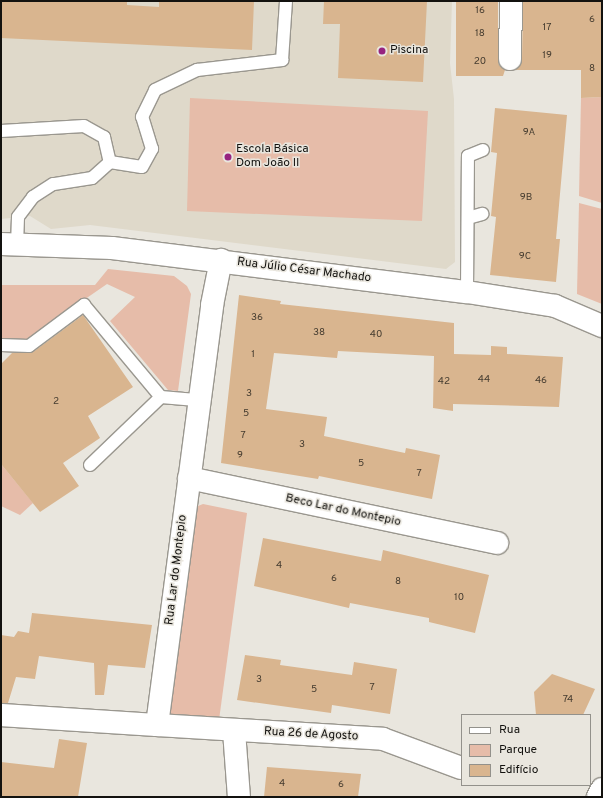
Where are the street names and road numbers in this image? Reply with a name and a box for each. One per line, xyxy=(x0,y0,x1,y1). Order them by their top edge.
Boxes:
street label: Rua Júlio César Machado xyxy=(236,256,372,286)
street label: Beco Lar do Montepio xyxy=(284,492,402,530)
street label: Rua Lar do Montepio xyxy=(163,514,191,626)
street label: Rua 26 de Agosto xyxy=(263,725,359,745)

